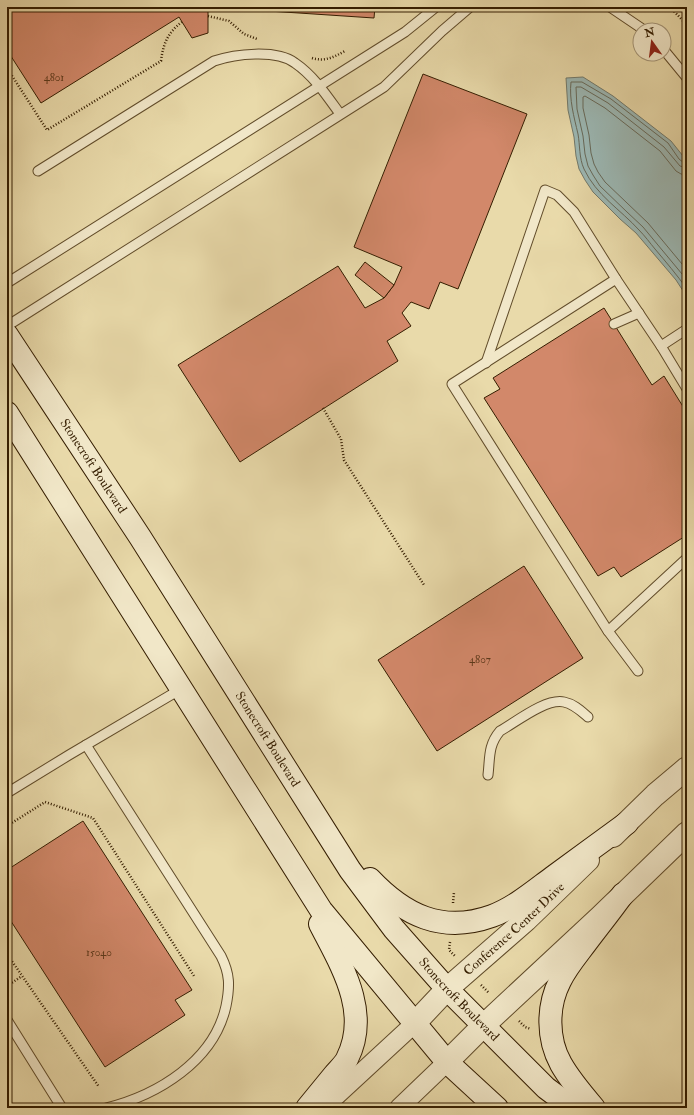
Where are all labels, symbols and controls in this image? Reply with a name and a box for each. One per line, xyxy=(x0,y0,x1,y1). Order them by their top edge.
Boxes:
north arrow xyxy=(632,22,672,62)
text: N xyxy=(642,25,657,41)
house number: 4801 xyxy=(44,71,64,84)
street label: Stonecroft Boulevard xyxy=(56,416,131,517)
house number: 4807 xyxy=(469,653,491,666)
street label: Stonecroft Boulevard xyxy=(232,689,304,790)
street label: Conference Center Drive xyxy=(460,879,568,979)
house number: 15040 xyxy=(86,946,112,959)
street label: Stonecroft Boulevard xyxy=(415,954,503,1045)

